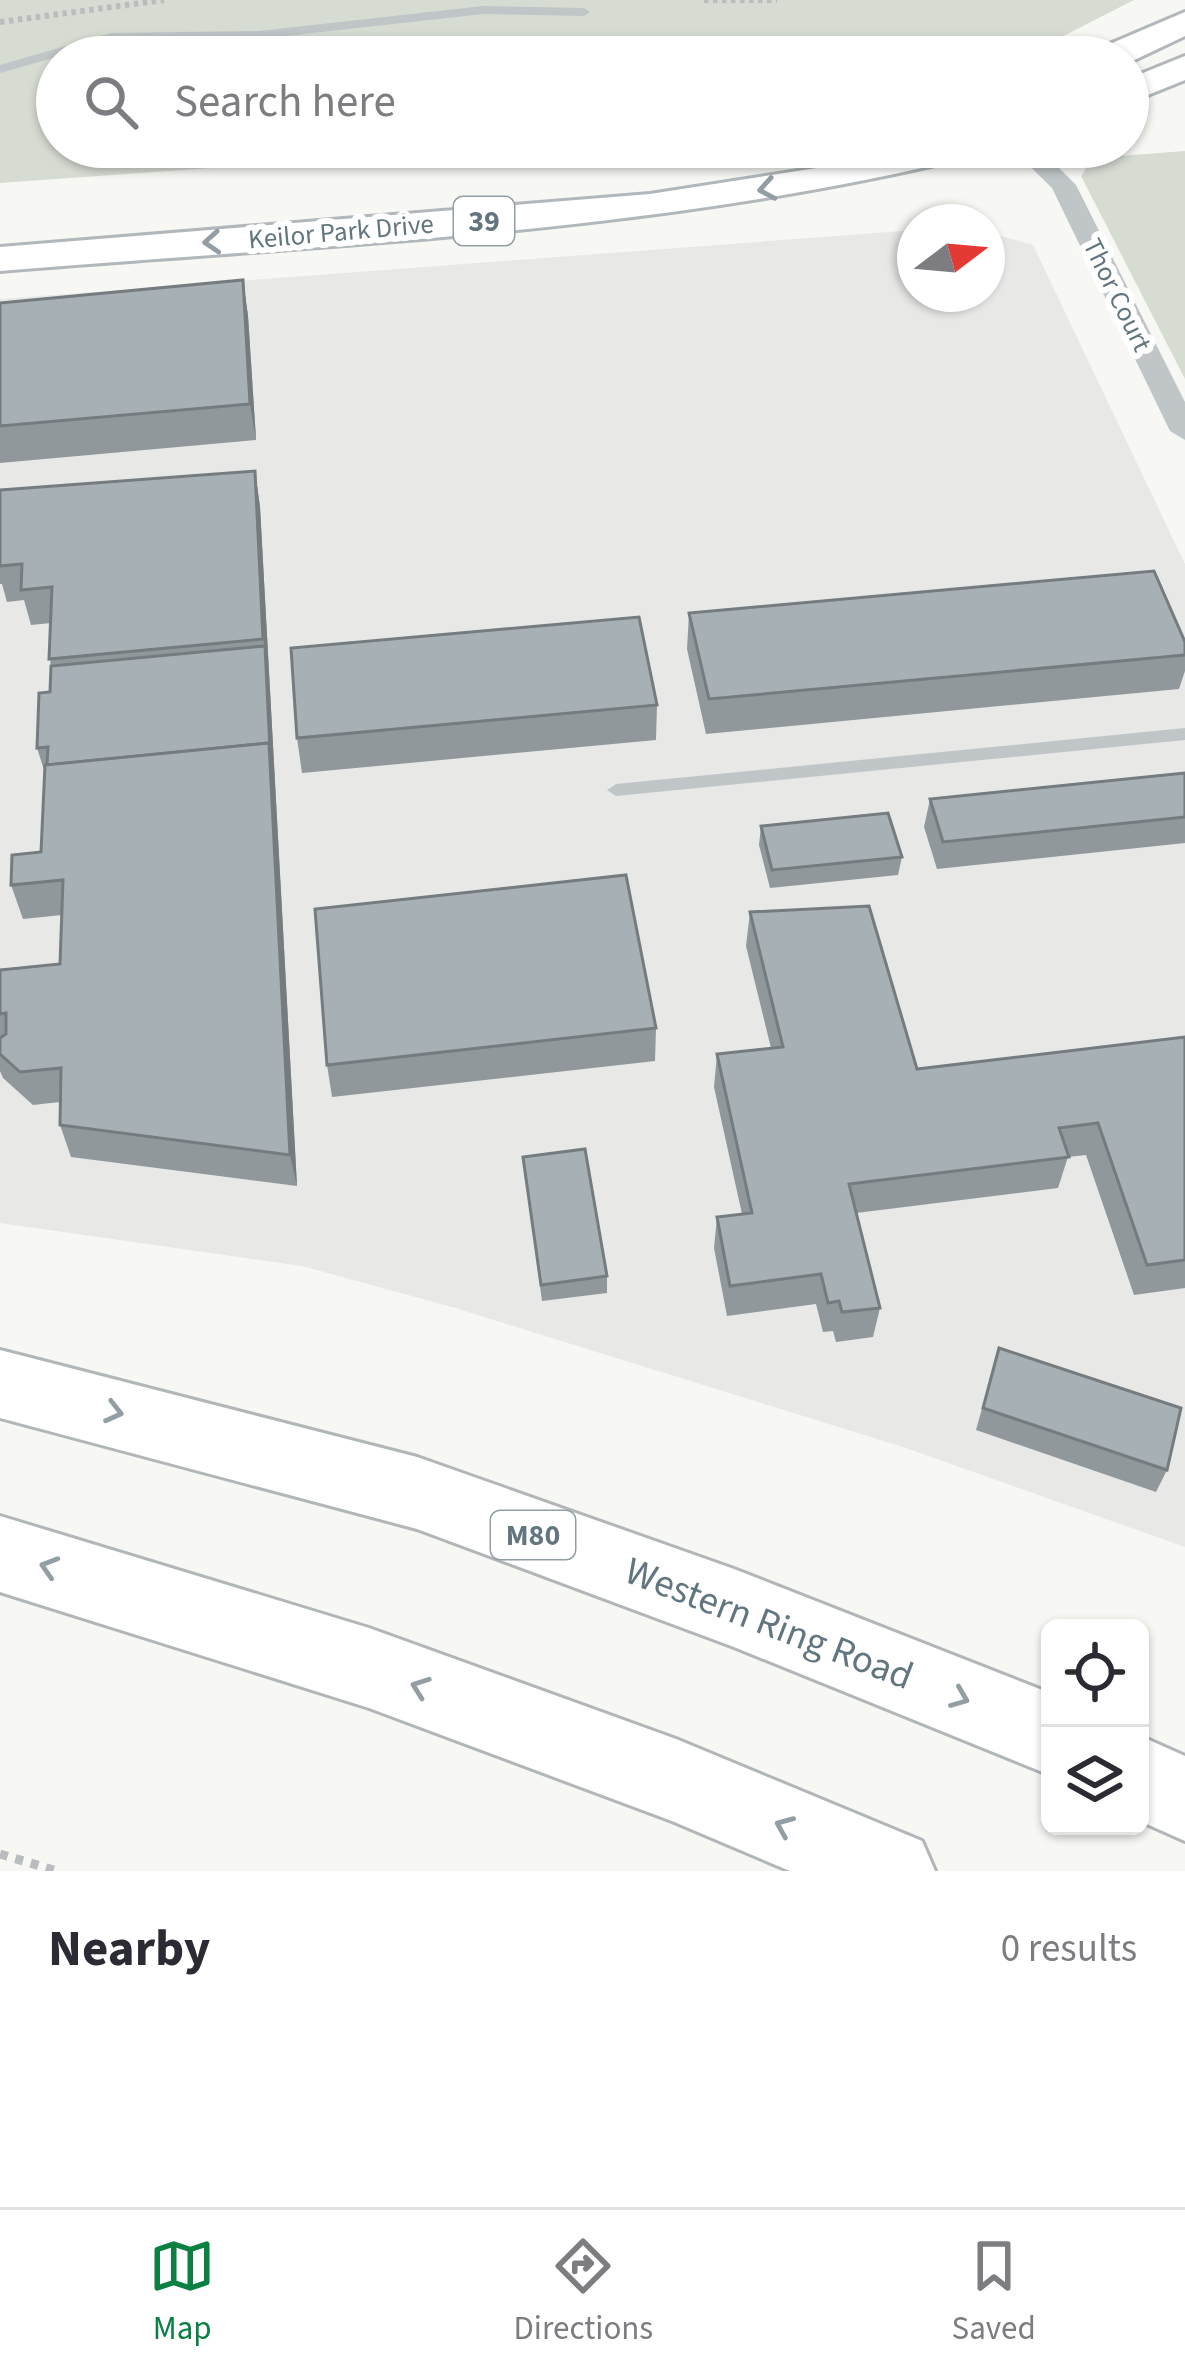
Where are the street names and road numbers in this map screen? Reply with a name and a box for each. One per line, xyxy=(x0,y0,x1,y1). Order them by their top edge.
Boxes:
road number: 39 xyxy=(454,197,514,245)
street label: Keilor Park Drive xyxy=(247,204,435,260)
street label: Thor Court xyxy=(1073,232,1161,358)
road number: M80 xyxy=(491,1511,575,1559)
street label: Western Ring Road xyxy=(617,1543,921,1705)

